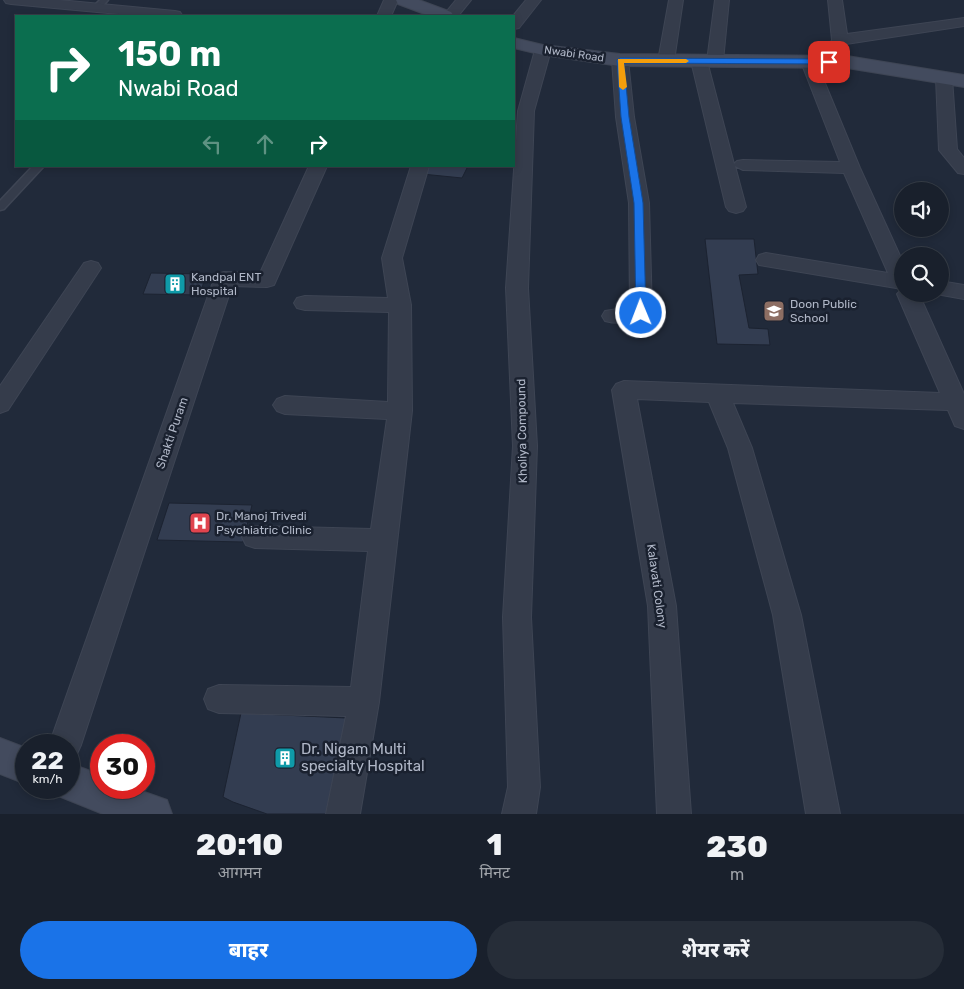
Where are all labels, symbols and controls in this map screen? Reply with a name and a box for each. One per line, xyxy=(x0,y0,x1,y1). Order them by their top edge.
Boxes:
text: 150 m xyxy=(118,33,221,75)
icon: right xyxy=(35,35,100,100)
pin xyxy=(808,41,850,83)
street label: Nwabi Road xyxy=(543,43,605,65)
icon: arrive xyxy=(815,48,843,76)
text: Nwabi Road xyxy=(118,75,239,102)
icon: left xyxy=(198,130,226,158)
icon: ahead xyxy=(251,130,279,158)
icon: right xyxy=(304,130,332,158)
map controls xyxy=(894,182,949,302)
button: sound xyxy=(894,182,949,237)
button: search xyxy=(894,247,949,302)
place label: Kandpal ENT Hospital xyxy=(191,270,261,298)
building icon: Kandpal ENT Hospital xyxy=(163,272,187,296)
position arrow xyxy=(614,286,666,338)
place label: Doon Public School xyxy=(790,297,857,325)
school or university icon: Doon Public School xyxy=(762,299,786,323)
street label: Kholiya Compound xyxy=(514,379,530,483)
street label: Shakti Puram xyxy=(153,395,191,471)
place label: Dr. Manoj Trivedi Psychiatric Clinic xyxy=(216,509,312,537)
hospital icon: Dr. Manoj Trivedi Psychiatric Clinic xyxy=(188,511,212,535)
street label: Kalavati Colony xyxy=(644,543,670,629)
speed limit sign: 30 xyxy=(90,734,155,799)
place label: Dr. Nigam Multi specialty Hospital xyxy=(301,740,425,775)
text: 22 xyxy=(31,746,64,775)
building icon: Dr. Nigam Multi specialty Hospital xyxy=(273,746,297,770)
text: km/h xyxy=(33,772,62,786)
text: 20:10 xyxy=(196,827,283,863)
text: 1 xyxy=(487,827,503,863)
text: 230 xyxy=(706,829,768,865)
text: आगमन xyxy=(218,863,262,882)
text: मिनट xyxy=(479,863,510,882)
text: m xyxy=(730,865,744,884)
button: बाहर xyxy=(20,921,477,979)
button: शेयर करें xyxy=(487,921,944,979)

